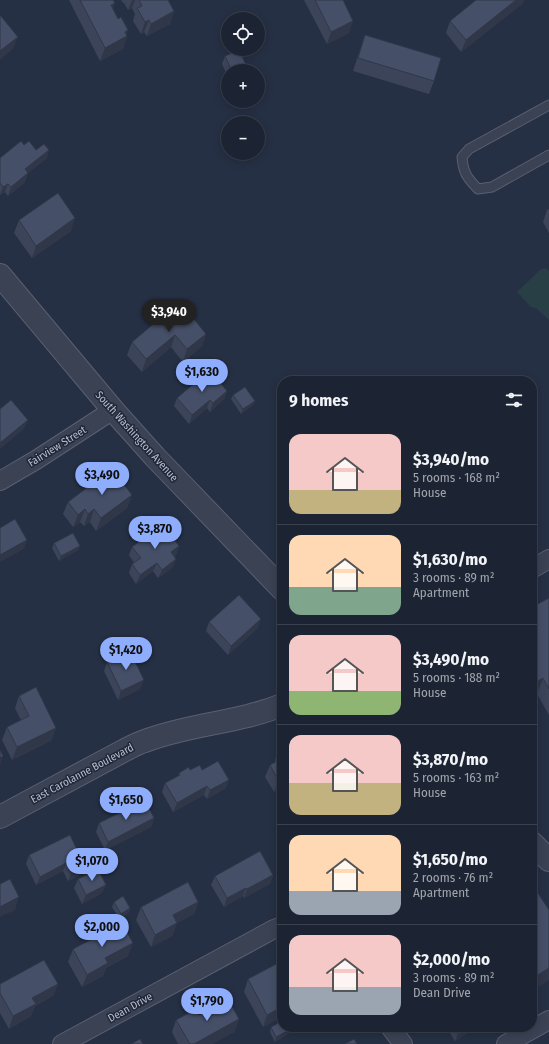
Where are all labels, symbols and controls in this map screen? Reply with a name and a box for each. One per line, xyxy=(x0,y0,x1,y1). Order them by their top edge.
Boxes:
map controls xyxy=(221,12,265,160)
button: locate xyxy=(221,12,265,56)
button: + xyxy=(221,64,265,108)
button: − xyxy=(221,116,265,160)
pin: $3,940 xyxy=(136,299,202,333)
text: $3,940 xyxy=(151,304,187,319)
pin: $1,630 xyxy=(169,359,235,393)
text: $1,630 xyxy=(185,364,219,379)
street label: South Washington Avenue xyxy=(93,388,181,484)
icon: filters xyxy=(503,389,525,411)
text: 9 homes xyxy=(289,390,348,411)
street label: Fairview Street xyxy=(26,423,89,469)
text: $3,940/mo xyxy=(413,449,489,470)
icon: home xyxy=(321,450,369,498)
pin: $3,490 xyxy=(69,462,135,496)
text: $3,490 xyxy=(84,467,120,482)
text: 5 rooms · 168 m² xyxy=(413,470,500,485)
text: House xyxy=(413,485,447,500)
pin: $3,870 xyxy=(122,516,188,550)
text: $3,870 xyxy=(138,521,172,536)
text: $1,630/mo xyxy=(413,549,487,570)
icon: home xyxy=(321,551,369,599)
text: 3 rooms · 89 m² xyxy=(413,570,495,585)
text: Apartment xyxy=(413,585,469,600)
pin: $1,420 xyxy=(93,637,159,671)
text: $1,420 xyxy=(109,642,143,657)
text: $3,490/mo xyxy=(413,649,489,670)
icon: home xyxy=(321,651,369,699)
text: 5 rooms · 188 m² xyxy=(413,670,500,685)
text: House xyxy=(413,685,447,700)
street label: East Carolanne Boulevard xyxy=(29,741,136,806)
text: $3,870/mo xyxy=(413,749,488,770)
icon: home xyxy=(321,751,369,799)
text: 5 rooms · 163 m² xyxy=(413,770,499,785)
text: House xyxy=(413,785,447,800)
pin: $1,650 xyxy=(93,787,159,821)
text: $1,650 xyxy=(109,792,143,807)
pin: $1,070 xyxy=(59,848,125,882)
text: $1,650/mo xyxy=(413,849,488,870)
icon: home xyxy=(321,851,369,899)
text: $1,070 xyxy=(75,853,109,868)
text: 2 rooms · 76 m² xyxy=(413,870,493,885)
text: Apartment xyxy=(413,885,469,900)
pin: $2,000 xyxy=(69,914,135,948)
text: $2,000 xyxy=(84,919,120,934)
text: $2,000/mo xyxy=(413,949,490,970)
icon: home xyxy=(321,951,369,999)
text: 3 rooms · 89 m² xyxy=(413,970,495,985)
text: Dean Drive xyxy=(413,985,471,1000)
pin: $1,790 xyxy=(174,988,240,1022)
street label: Dean Drive xyxy=(106,990,155,1025)
text: $1,790 xyxy=(190,993,224,1008)

